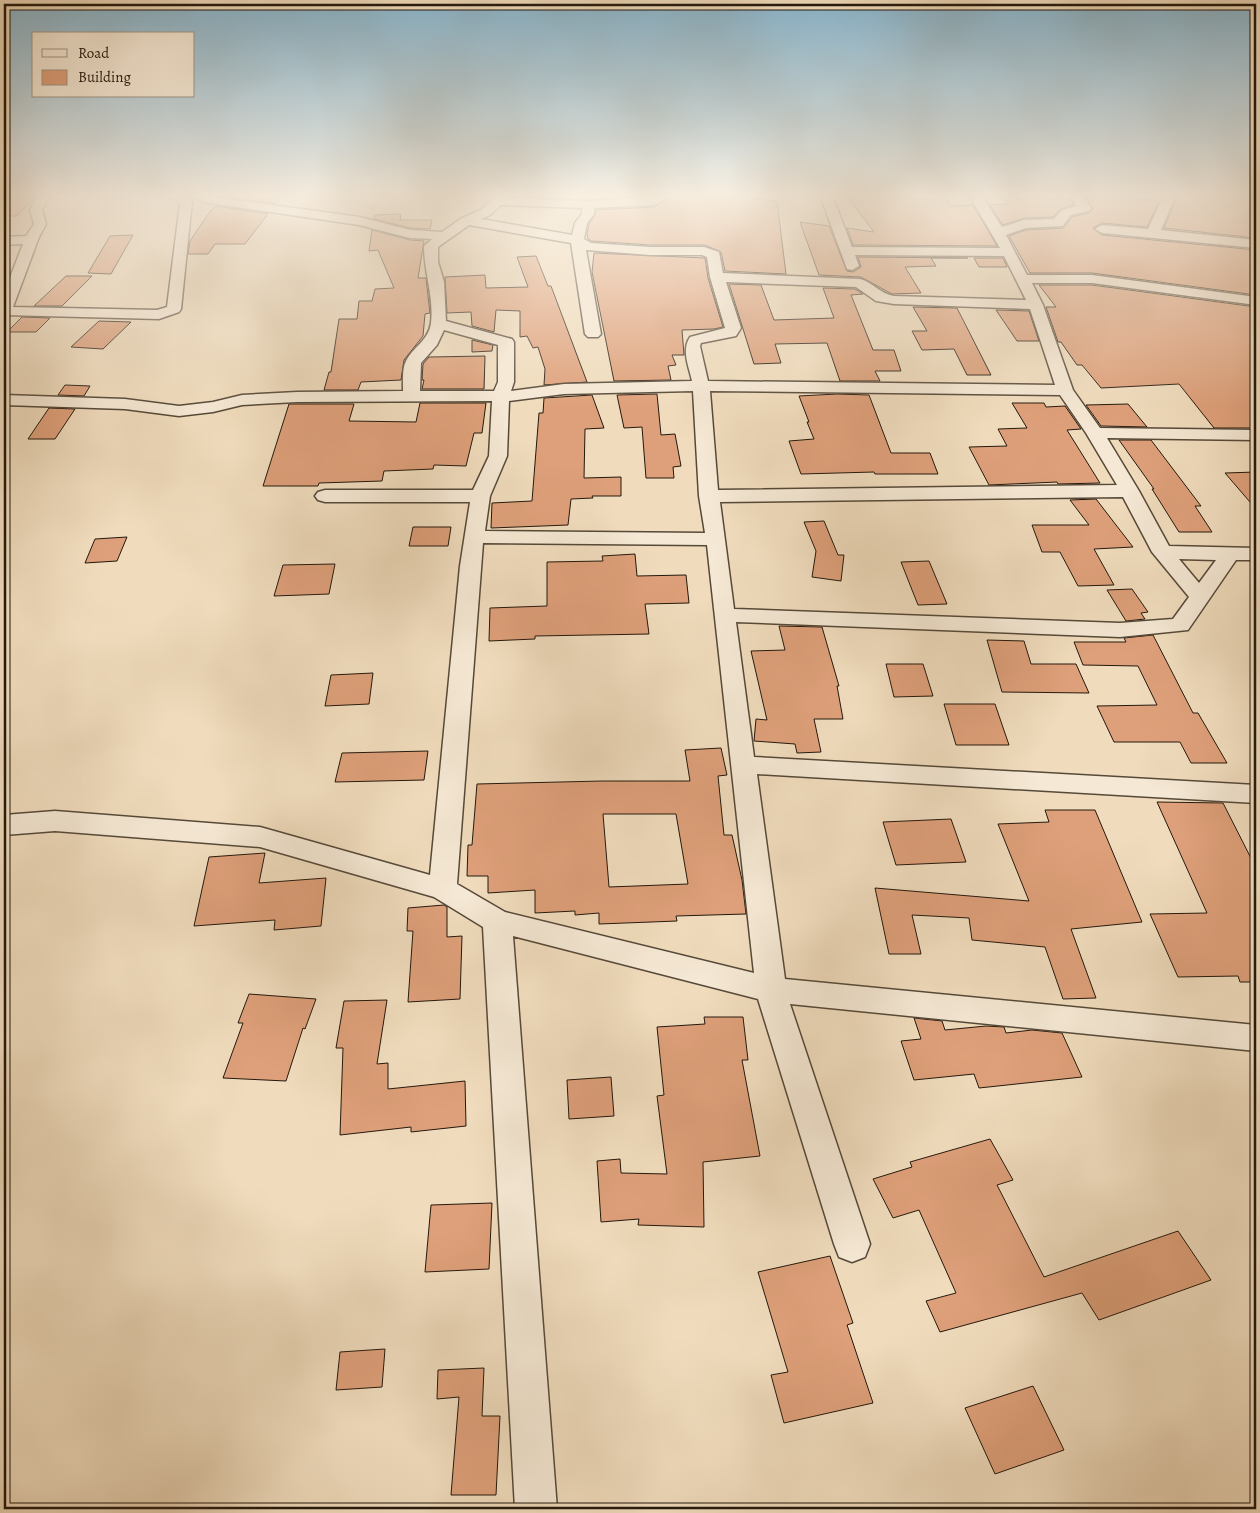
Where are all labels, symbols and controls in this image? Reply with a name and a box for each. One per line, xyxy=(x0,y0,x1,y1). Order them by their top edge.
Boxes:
legend xyxy=(32,32,195,98)
text: Road xyxy=(78,43,110,63)
text: Building xyxy=(78,67,131,87)

